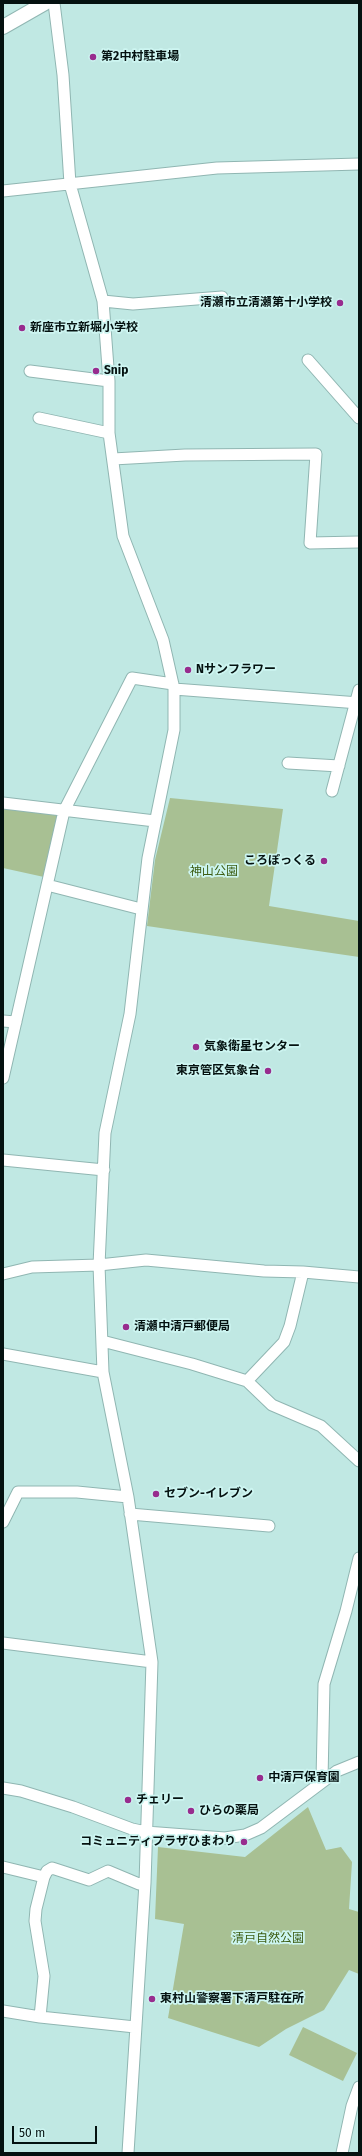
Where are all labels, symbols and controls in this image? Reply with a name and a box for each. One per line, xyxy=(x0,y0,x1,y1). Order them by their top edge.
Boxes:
place label: 第2中村駐車場 xyxy=(101,50,179,64)
marker: 第2中村駐車場 xyxy=(88,52,98,62)
place label: 清瀬市立清瀬第十小学校 xyxy=(200,296,332,310)
marker: 清瀬市立清瀬第十小学校 xyxy=(335,298,345,308)
place label: 新座市立新堀小学校 xyxy=(30,321,138,335)
marker: 新座市立新堀小学校 xyxy=(17,323,27,333)
place label: Snip xyxy=(104,364,128,378)
marker: Snip xyxy=(91,366,101,376)
place label: Nサンフラワー xyxy=(196,663,276,677)
marker: Nサンフラワー xyxy=(183,665,193,675)
place label: ころぽっくる xyxy=(244,854,316,868)
marker: ころぽっくる xyxy=(319,856,329,866)
park label: 神山公園 xyxy=(190,865,238,879)
place label: 気象衛星センター xyxy=(204,1040,300,1054)
marker: 気象衛星センター xyxy=(191,1042,201,1052)
place label: 東京管区気象台 xyxy=(176,1064,260,1078)
marker: 東京管区気象台 xyxy=(263,1066,273,1076)
place label: 清瀬中清戸郵便局 xyxy=(134,1320,230,1334)
marker: 清瀬中清戸郵便局 xyxy=(121,1322,131,1332)
place label: セブン-イレブン xyxy=(164,1487,253,1501)
marker: セブン-イレブン xyxy=(151,1489,161,1499)
place label: 中清戸保育園 xyxy=(268,1771,340,1785)
marker: 中清戸保育園 xyxy=(255,1773,265,1783)
place label: チェリー xyxy=(136,1793,184,1807)
marker: チェリー xyxy=(123,1795,133,1805)
place label: ひらの薬局 xyxy=(199,1804,259,1818)
marker: ひらの薬局 xyxy=(186,1806,196,1816)
place label: コミュニティプラザひまわり xyxy=(80,1835,236,1849)
marker: コミュニティプラザひまわり xyxy=(239,1837,249,1847)
park label: 清戸自然公園 xyxy=(232,1932,304,1946)
place label: 東村山警察署下清戸駐在所 xyxy=(160,1992,304,2006)
marker: 東村山警察署下清戸駐在所 xyxy=(147,1994,157,2004)
scale bar xyxy=(14,2118,99,2144)
text: 50 m xyxy=(19,2126,45,2140)

